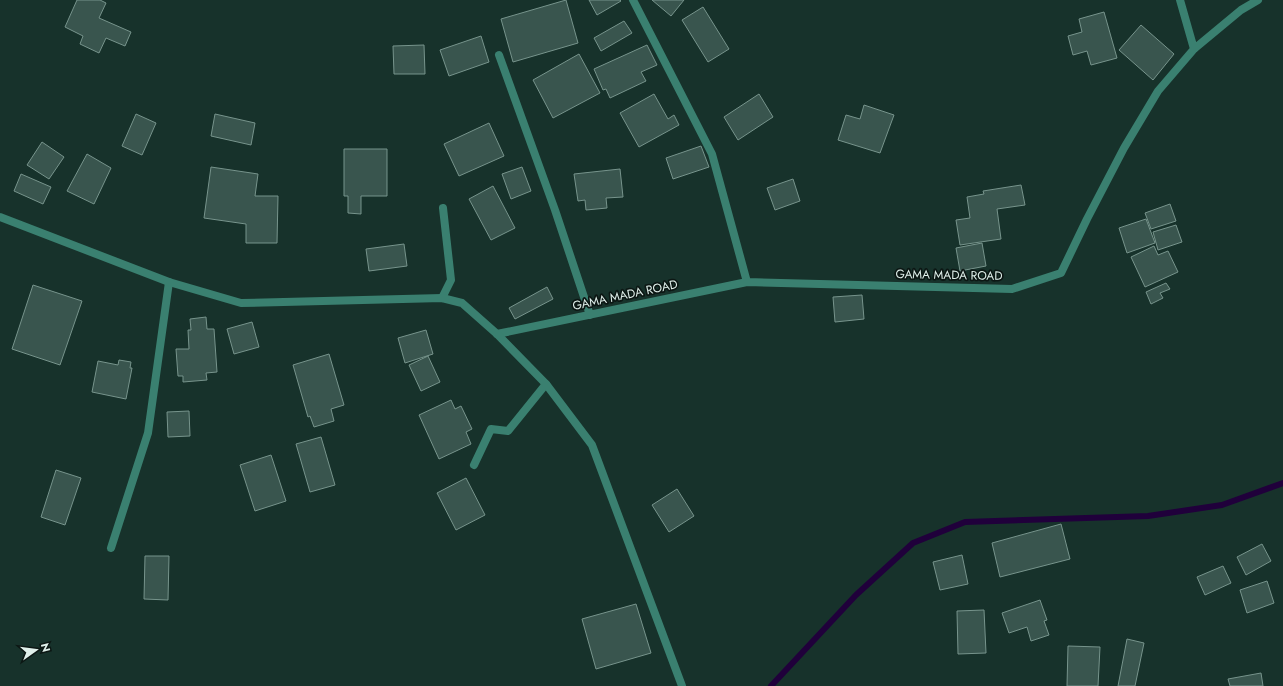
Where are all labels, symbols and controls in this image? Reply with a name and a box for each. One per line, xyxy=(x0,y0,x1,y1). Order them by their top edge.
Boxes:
street label: GAMA MADA ROAD xyxy=(895,265,1003,285)
street label: GAMA MADA ROAD xyxy=(571,275,679,315)
north arrow xyxy=(16,630,56,670)
text: N xyxy=(37,641,55,654)

